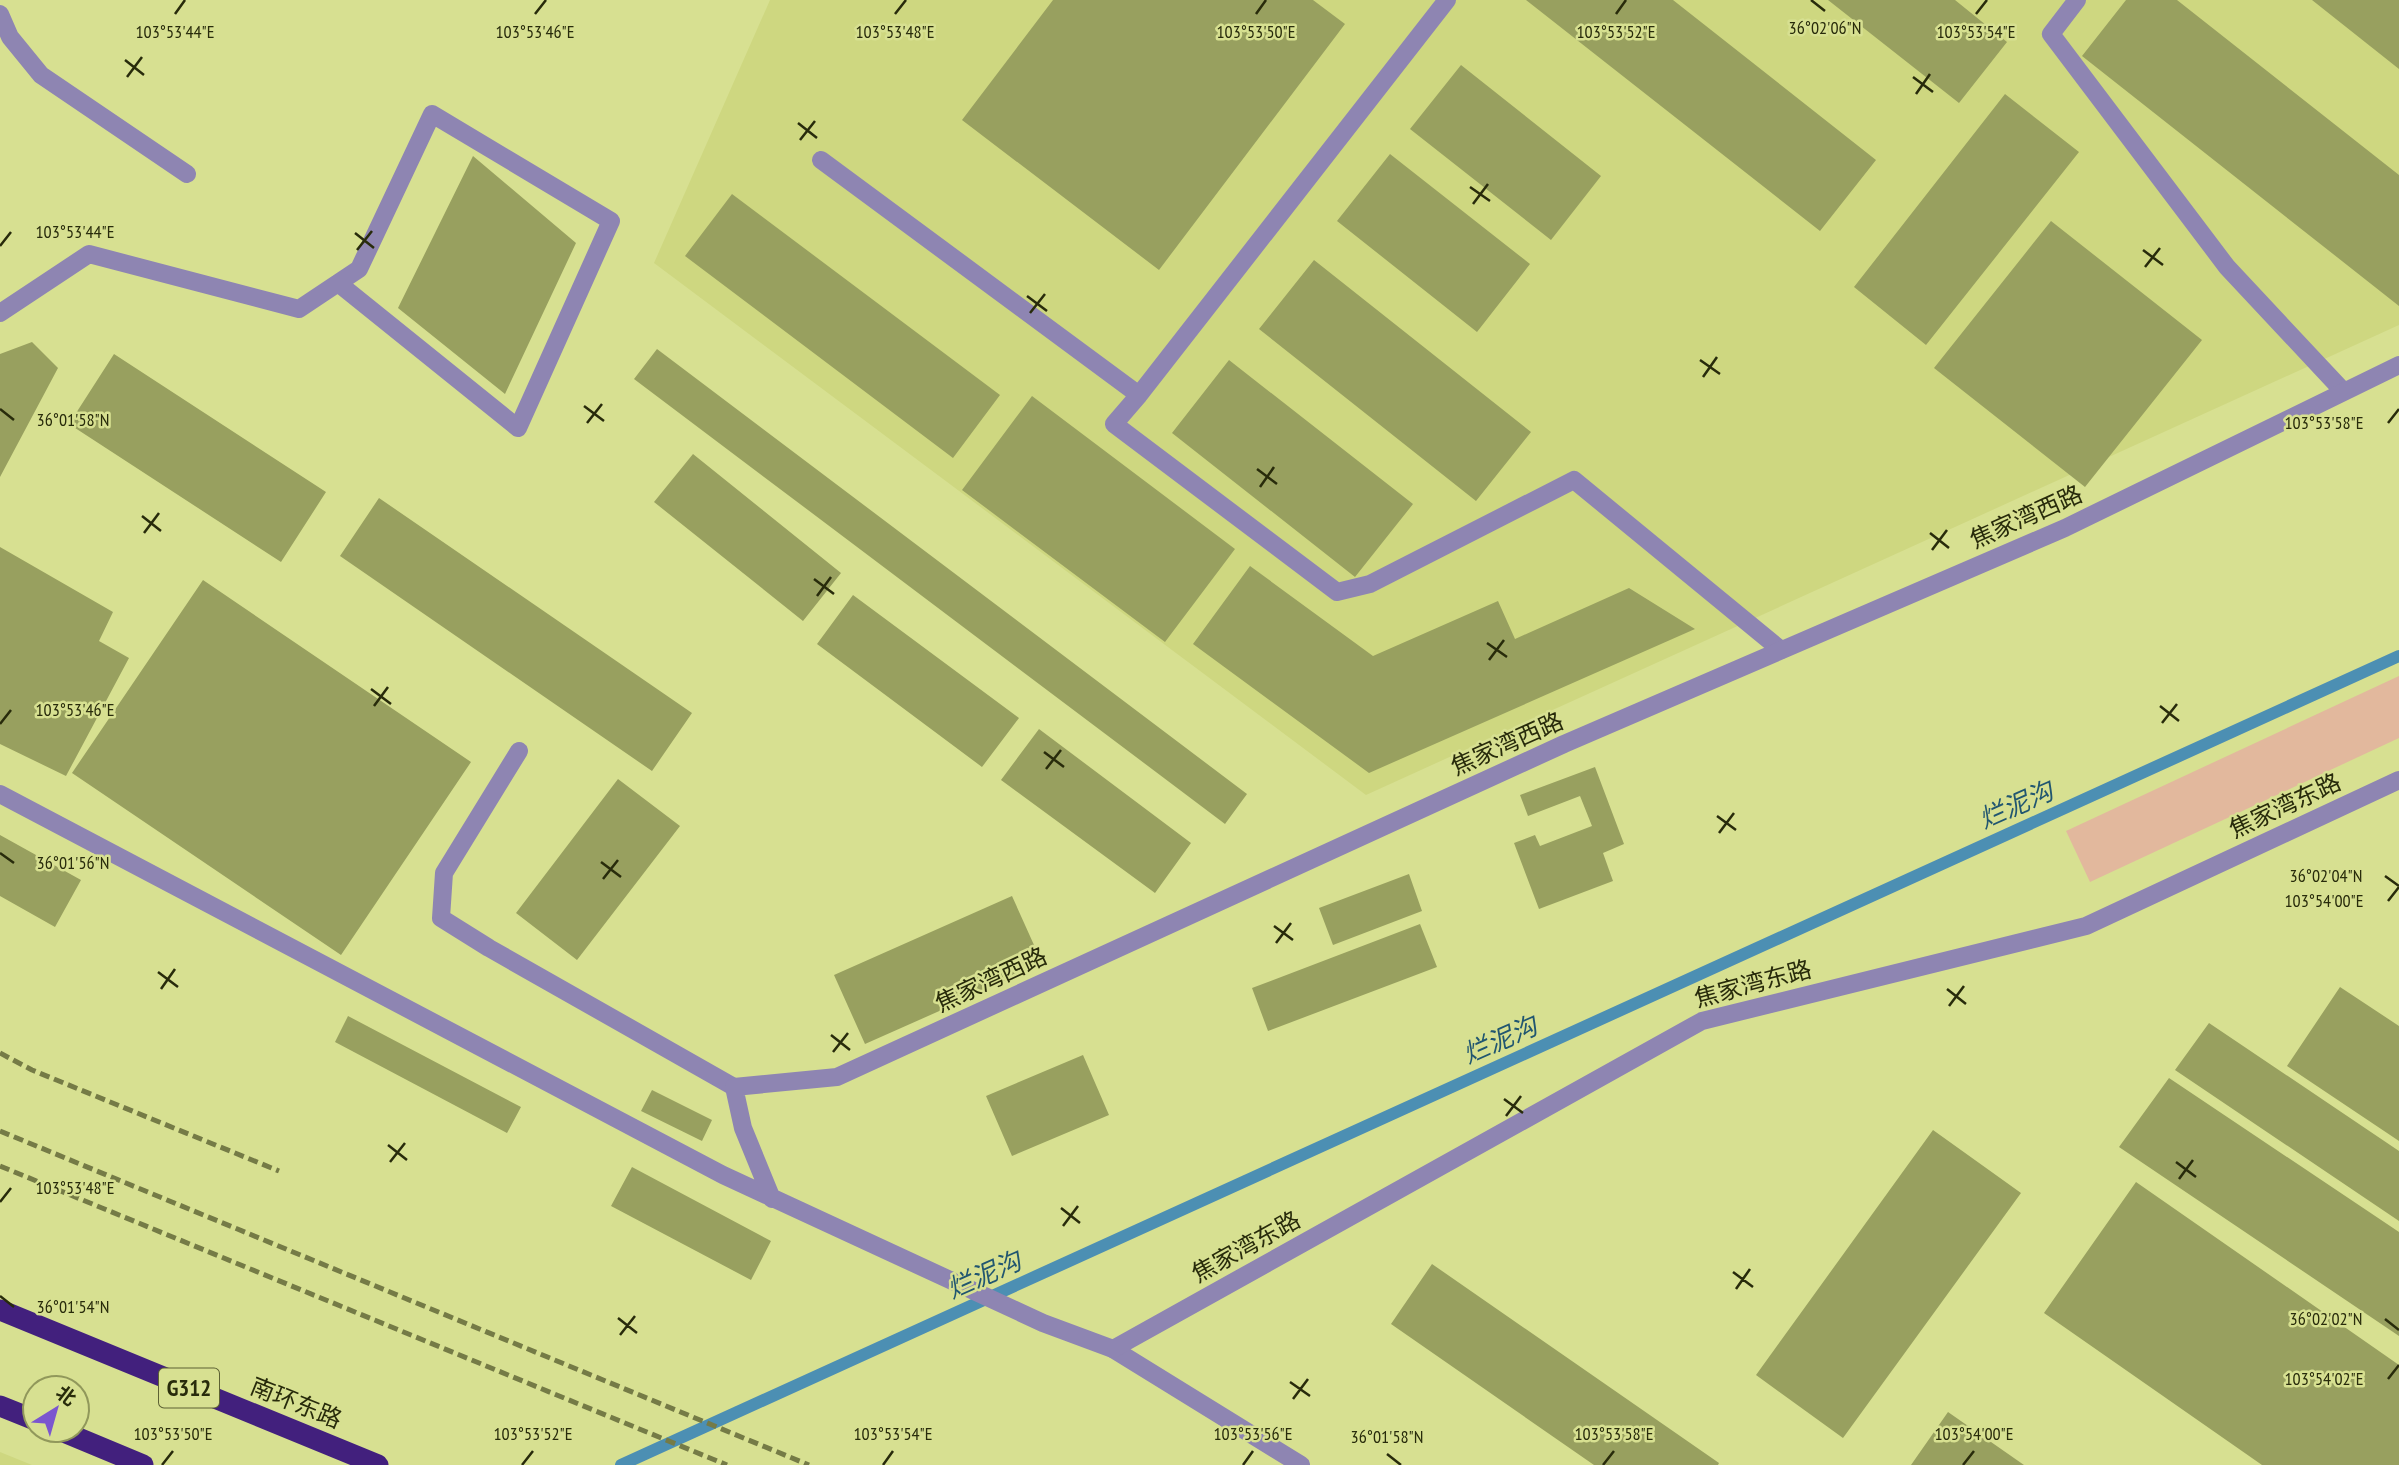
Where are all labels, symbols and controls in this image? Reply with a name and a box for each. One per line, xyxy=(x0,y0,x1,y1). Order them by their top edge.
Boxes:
text: 36°02'06"N xyxy=(1789,16,1861,39)
text: 103°53'44"E xyxy=(136,20,214,43)
text: 103°53'46"E xyxy=(496,20,574,43)
text: 103°53'48"E xyxy=(856,20,934,43)
text: 103°53'50"E xyxy=(1217,20,1295,43)
text: 103°53'52"E xyxy=(1577,20,1655,43)
text: 103°53'54"E xyxy=(1937,20,2015,43)
text: 103°53'44"E xyxy=(36,220,114,243)
text: 36°01'58"N xyxy=(37,408,109,431)
text: 103°53'58"E xyxy=(2285,411,2363,434)
street label: 焦家湾西路 xyxy=(1965,478,2087,555)
text: 103°53'46"E xyxy=(36,698,114,721)
street label: 焦家湾西路 xyxy=(1446,705,1568,782)
street label: 焦家湾东路 xyxy=(2224,766,2346,845)
water label: 烂泥沟 xyxy=(1973,772,2061,835)
text: 36°01'56"N xyxy=(37,851,109,874)
text: 36°02'04"N xyxy=(2290,864,2362,887)
text: 103°54'00"E xyxy=(2285,889,2363,912)
street label: 焦家湾西路 xyxy=(930,940,1052,1019)
street label: 焦家湾东路 xyxy=(1691,953,1815,1014)
water label: 烂泥沟 xyxy=(1457,1007,1545,1070)
text: 103°53'48"E xyxy=(36,1176,114,1199)
street label: 焦家湾东路 xyxy=(1186,1204,1306,1289)
water label: 烂泥沟 xyxy=(941,1242,1029,1305)
text: 36°01'54"N xyxy=(37,1295,109,1318)
text: 36°02'02"N xyxy=(2290,1307,2362,1330)
text: 103°54'02"E xyxy=(2285,1367,2363,1390)
road number: G312 xyxy=(159,1368,219,1408)
street label: 南环东路 xyxy=(246,1370,346,1435)
north arrow xyxy=(21,1374,91,1444)
text: 北 xyxy=(51,1380,81,1411)
text: 103°53'50"E xyxy=(134,1422,212,1445)
text: 103°53'52"E xyxy=(494,1422,572,1445)
text: 103°53'54"E xyxy=(854,1422,932,1445)
text: 103°53'56"E xyxy=(1214,1422,1292,1445)
text: 103°53'58"E xyxy=(1575,1422,1653,1445)
text: 103°54'00"E xyxy=(1935,1422,2013,1445)
text: 36°01'58"N xyxy=(1351,1425,1423,1448)

